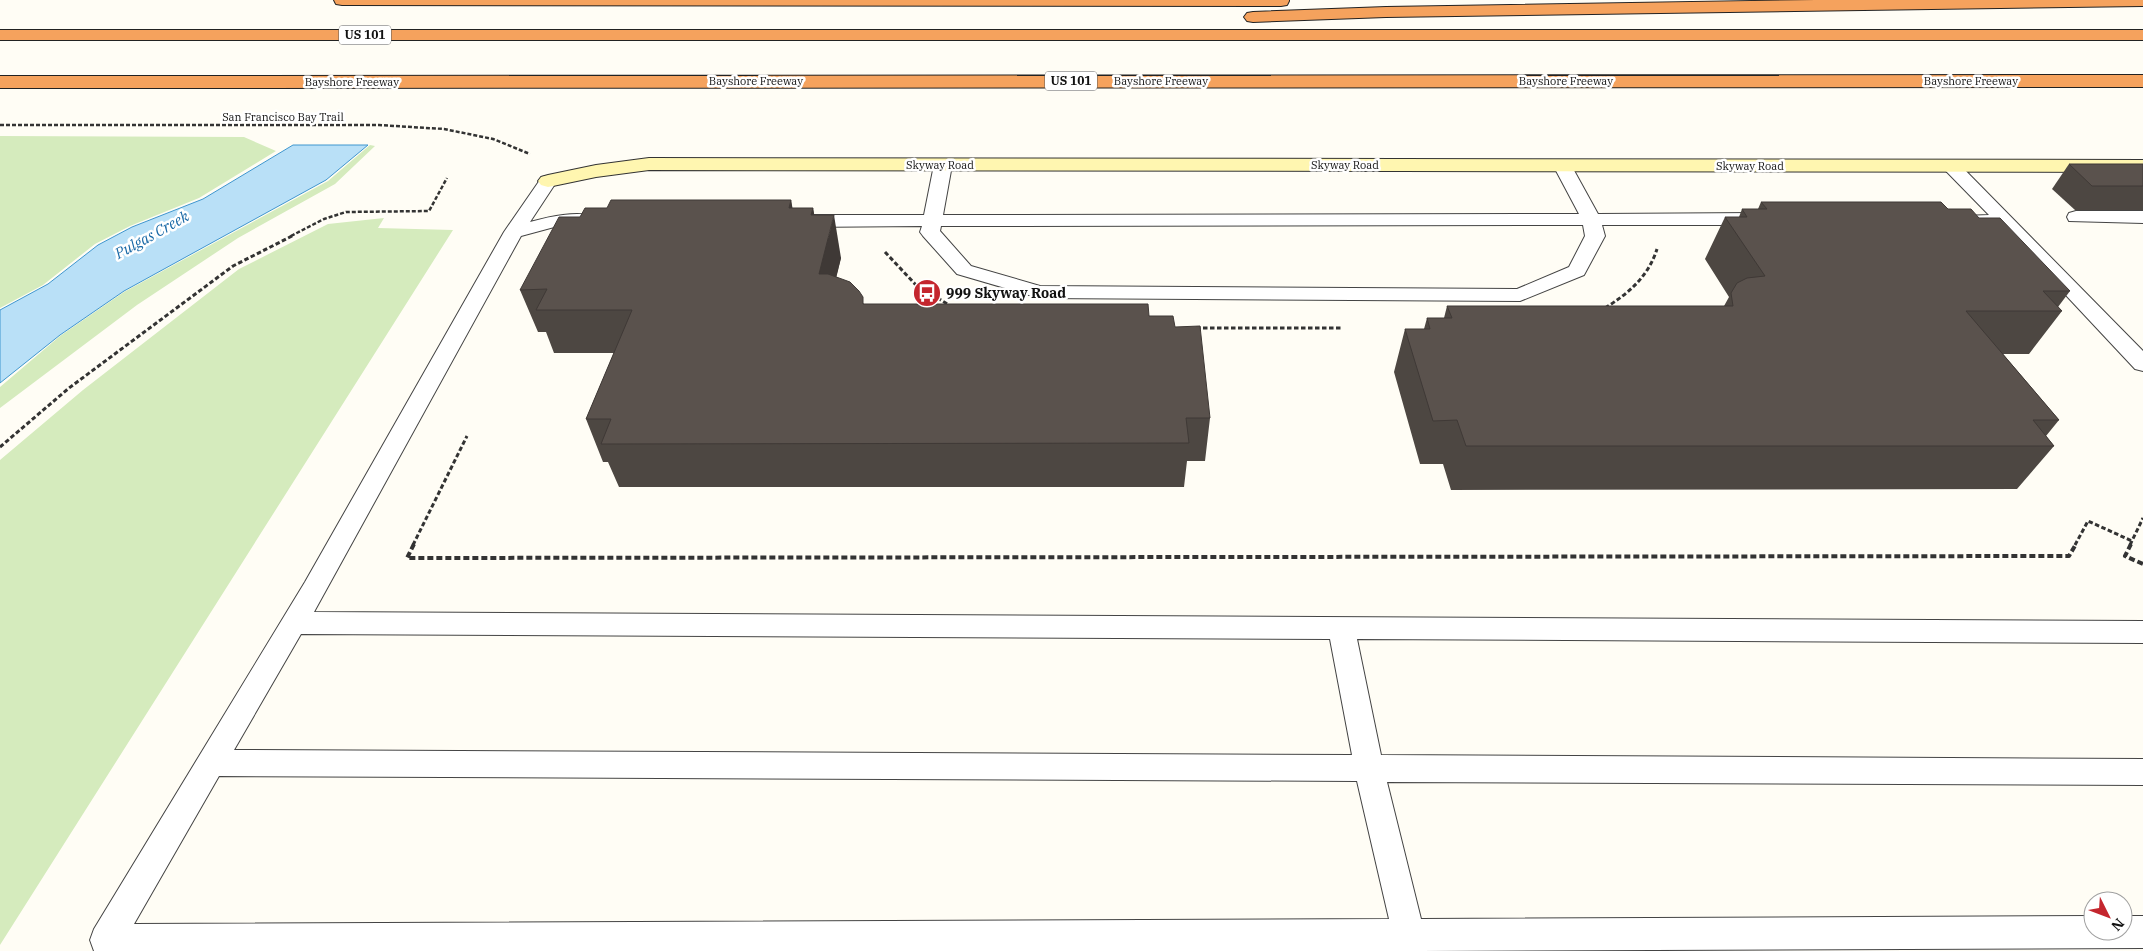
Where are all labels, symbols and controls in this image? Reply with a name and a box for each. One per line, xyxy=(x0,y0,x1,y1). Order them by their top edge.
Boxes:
road number: US 101 xyxy=(339,26,391,44)
road number: US 101 xyxy=(1045,72,1097,90)
street label: Bayshore Freeway xyxy=(709,74,803,88)
street label: Bayshore Freeway xyxy=(1114,74,1208,88)
street label: Bayshore Freeway xyxy=(1519,74,1613,88)
street label: Bayshore Freeway xyxy=(1924,74,2018,88)
street label: Bayshore Freeway xyxy=(305,75,399,89)
street label: San Francisco Bay Trail xyxy=(222,110,344,124)
street label: Skyway Road xyxy=(906,158,974,172)
street label: Skyway Road xyxy=(1311,158,1379,172)
street label: Skyway Road xyxy=(1716,159,1784,173)
water label: Pulgas Creek xyxy=(110,206,192,263)
bus stop icon: 999 Skyway Road xyxy=(912,278,942,308)
place label: 999 Skyway Road xyxy=(946,284,1066,302)
north arrow xyxy=(2083,891,2133,941)
text: N xyxy=(2107,915,2128,935)

